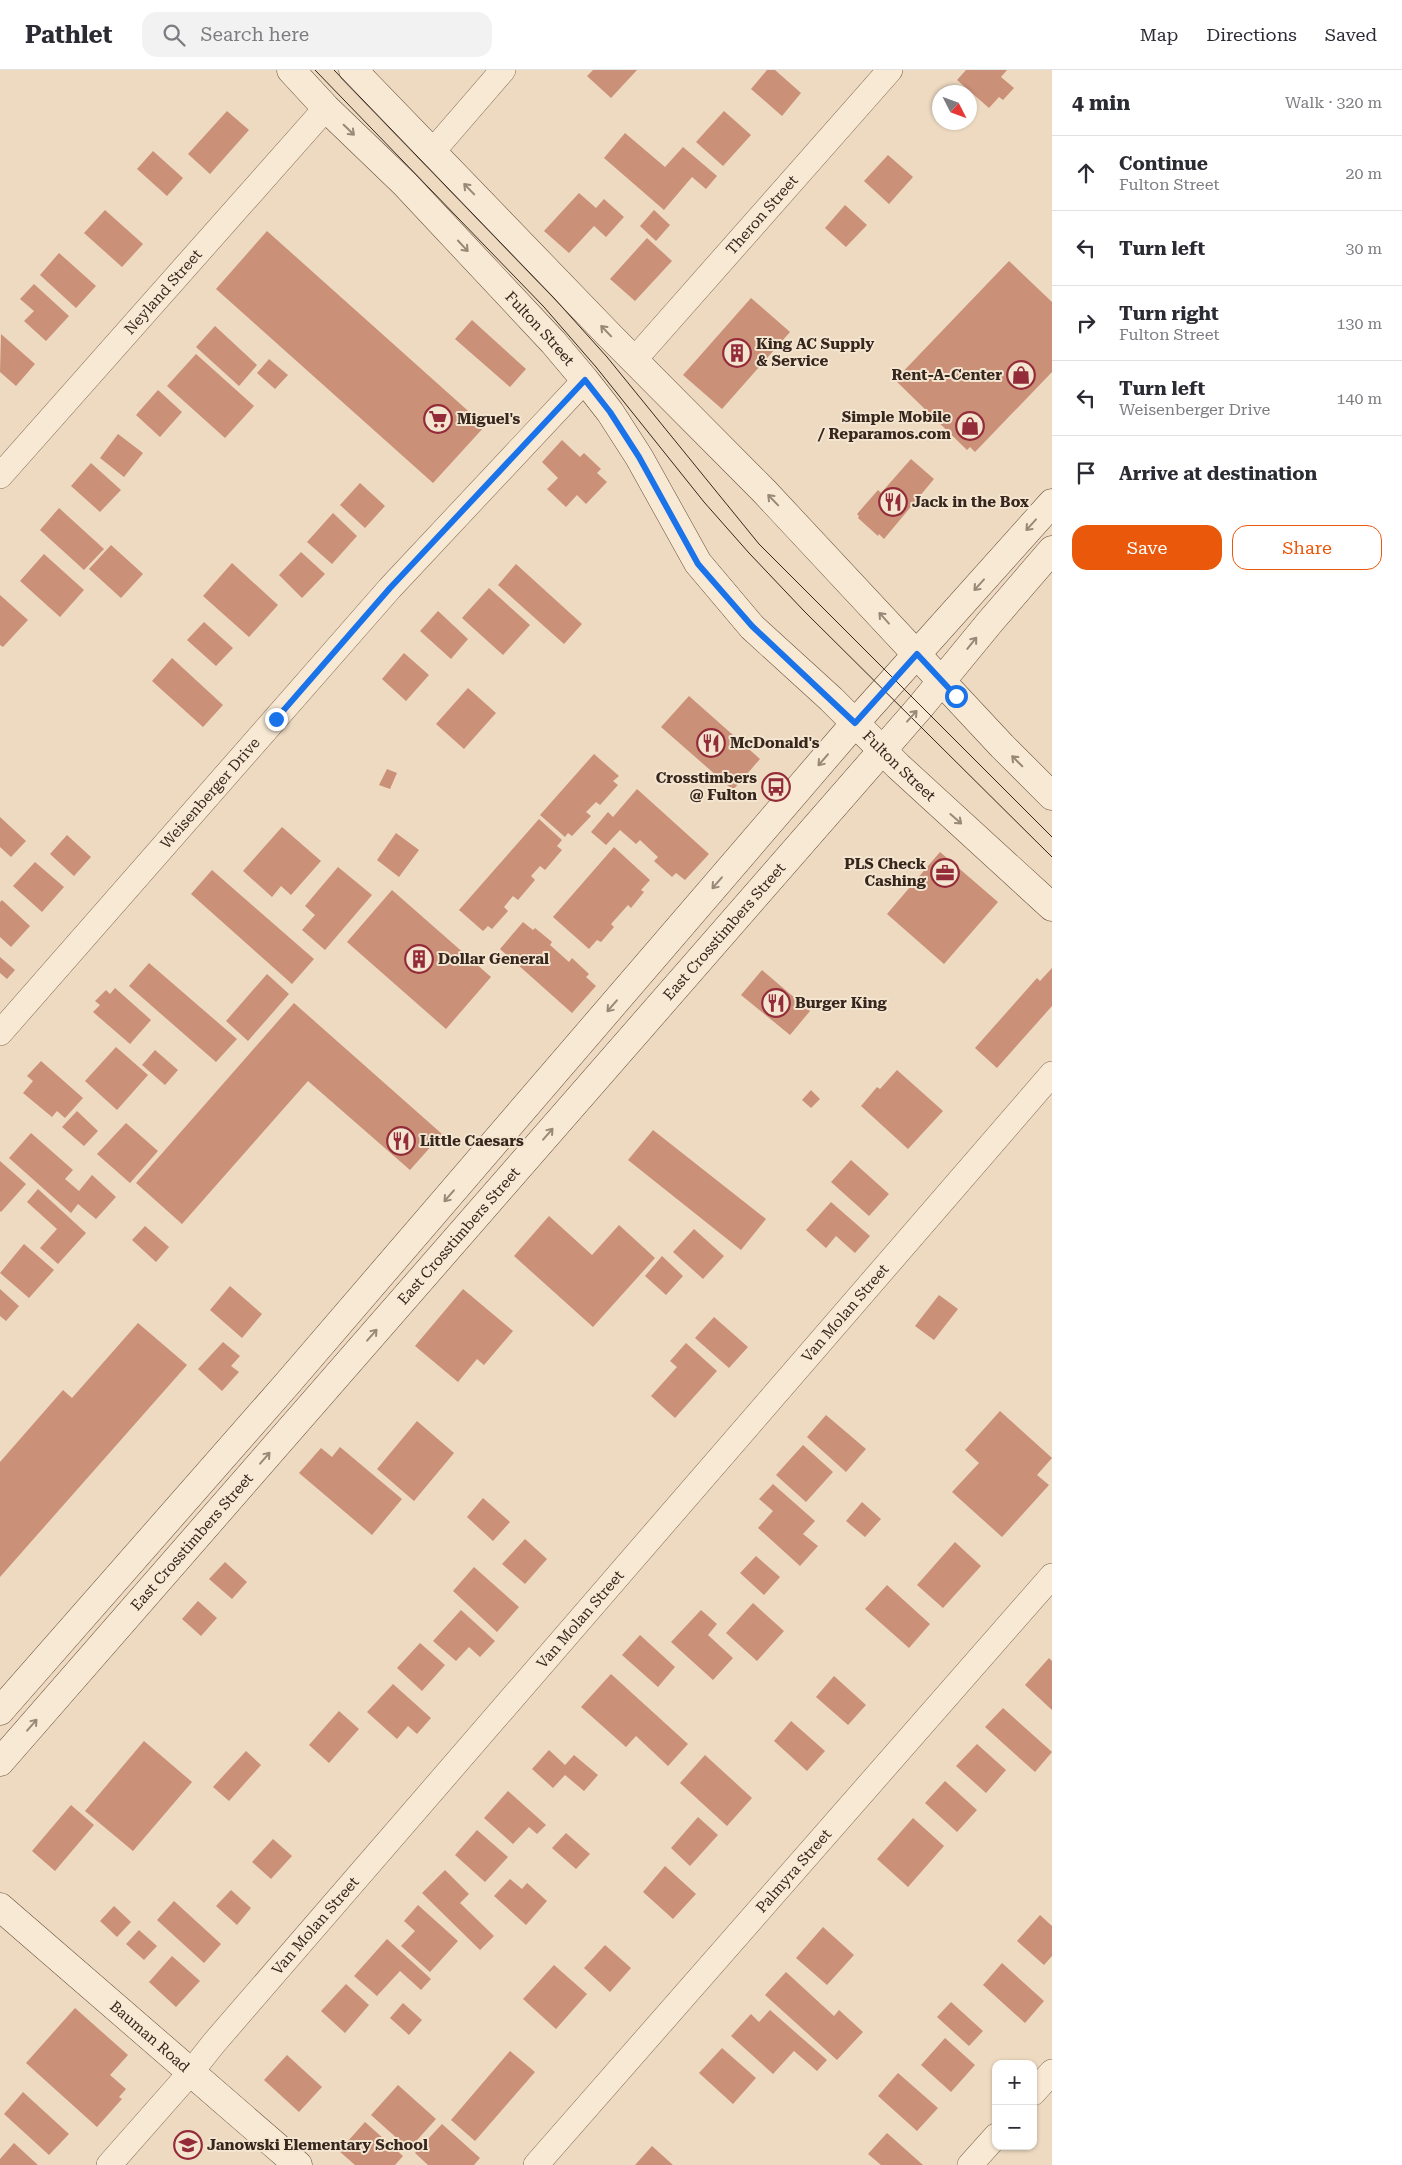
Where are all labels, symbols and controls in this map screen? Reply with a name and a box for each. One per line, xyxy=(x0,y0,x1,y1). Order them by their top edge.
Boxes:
search box xyxy=(142,12,492,57)
text: Pathlet xyxy=(25,21,112,49)
icon: search xyxy=(160,21,188,49)
text: Search here xyxy=(200,23,309,46)
text: Map xyxy=(1140,24,1178,45)
text: Directions xyxy=(1206,24,1297,45)
text: Saved xyxy=(1325,24,1377,45)
north arrow xyxy=(932,85,977,130)
text: 4 min xyxy=(1072,91,1130,115)
text: Walk · 320 m xyxy=(1285,93,1382,112)
one-way arrow xyxy=(343,124,356,136)
text: Continue xyxy=(1119,152,1208,175)
icon: ahead xyxy=(1072,159,1100,187)
text: 20 m xyxy=(1345,164,1382,183)
street label: Theron Street xyxy=(722,171,802,258)
text: Fulton Street xyxy=(1119,175,1219,194)
one-way arrow xyxy=(463,182,475,195)
icon: left xyxy=(1072,234,1100,262)
text: Turn left xyxy=(1119,237,1205,260)
one-way arrow xyxy=(457,239,469,252)
text: 30 m xyxy=(1345,239,1382,258)
street label: Neyland Street xyxy=(121,245,206,338)
street label: Fulton Street xyxy=(501,288,578,370)
text: Turn right xyxy=(1119,302,1219,325)
icon: right xyxy=(1072,309,1100,337)
text: 130 m xyxy=(1336,314,1382,333)
one-way arrow xyxy=(600,325,612,338)
text: Fulton Street xyxy=(1119,325,1219,344)
place label: King AC Supply & Service xyxy=(756,335,874,370)
building icon: King AC Supply & Service xyxy=(722,338,752,368)
shop icon: Rent-A-Center xyxy=(1006,360,1036,390)
place label: Rent-A-Center xyxy=(891,366,1002,384)
text: Turn left xyxy=(1119,377,1205,400)
icon: left xyxy=(1072,384,1100,412)
text: 140 m xyxy=(1336,389,1382,408)
text: Weisenberger Drive xyxy=(1119,400,1270,419)
supermarket icon: Miguel's xyxy=(423,404,453,434)
place label: Simple Mobile / Reparamos.com xyxy=(817,408,952,443)
place label: Miguel's xyxy=(457,410,521,428)
shop icon: Simple Mobile / Reparamos.com xyxy=(955,411,985,441)
icon: arrive xyxy=(1072,459,1100,487)
text: Arrive at destination xyxy=(1119,462,1317,485)
restaurant icon: Jack in the Box xyxy=(878,487,908,517)
place label: Jack in the Box xyxy=(912,493,1029,511)
one-way arrow xyxy=(767,494,779,506)
one-way arrow xyxy=(1026,519,1037,532)
button: Save xyxy=(1072,525,1222,570)
button: Share xyxy=(1232,525,1382,570)
one-way arrow xyxy=(973,578,984,591)
one-way arrow xyxy=(878,612,890,625)
one-way arrow xyxy=(967,637,978,650)
route start xyxy=(945,685,968,708)
route end xyxy=(265,708,288,731)
one-way arrow xyxy=(907,709,918,722)
street label: Fulton Street xyxy=(859,727,940,805)
restaurant icon: McDonald's xyxy=(696,728,726,758)
street label: Weisenberger Drive xyxy=(157,734,264,852)
place label: McDonald's xyxy=(730,734,820,752)
one-way arrow xyxy=(817,753,829,766)
one-way arrow xyxy=(1012,756,1024,768)
place label: Crosstimbers @ Fulton xyxy=(656,769,757,804)
bus stop icon: Crosstimbers @ Fulton xyxy=(761,772,791,802)
one-way arrow xyxy=(950,813,963,825)
place label: PLS Check Cashing xyxy=(844,855,927,890)
office icon: PLS Check Cashing xyxy=(930,858,960,888)
street label: East Crosstimbers Street xyxy=(659,859,789,1004)
one-way arrow xyxy=(712,876,723,889)
building icon: Dollar General xyxy=(404,944,434,974)
place label: Dollar General xyxy=(438,950,549,968)
restaurant icon: Burger King xyxy=(761,988,791,1018)
place label: Burger King xyxy=(795,994,887,1012)
one-way arrow xyxy=(606,1000,617,1013)
restaurant icon: Little Caesars xyxy=(386,1126,416,1156)
one-way arrow xyxy=(542,1127,553,1140)
place label: Little Caesars xyxy=(420,1132,524,1150)
street label: East Crosstimbers Street xyxy=(394,1163,524,1308)
one-way arrow xyxy=(443,1189,454,1202)
street label: Van Molan Street xyxy=(798,1260,893,1366)
one-way arrow xyxy=(366,1329,378,1342)
one-way arrow xyxy=(259,1451,271,1464)
street label: East Crosstimbers Street xyxy=(127,1469,257,1614)
street label: Van Molan Street xyxy=(533,1566,628,1672)
one-way arrow xyxy=(26,1719,38,1732)
street label: Palmyra Street xyxy=(752,1825,835,1916)
street label: Van Molan Street xyxy=(268,1873,363,1978)
street label: Bauman Road xyxy=(106,1997,194,2076)
map controls xyxy=(992,2060,1037,2150)
button: + xyxy=(992,2060,1037,2105)
button: − xyxy=(992,2105,1037,2150)
school or university icon: Janowski Elementary School xyxy=(173,2130,203,2160)
place label: Janowski Elementary School xyxy=(207,2136,428,2154)

